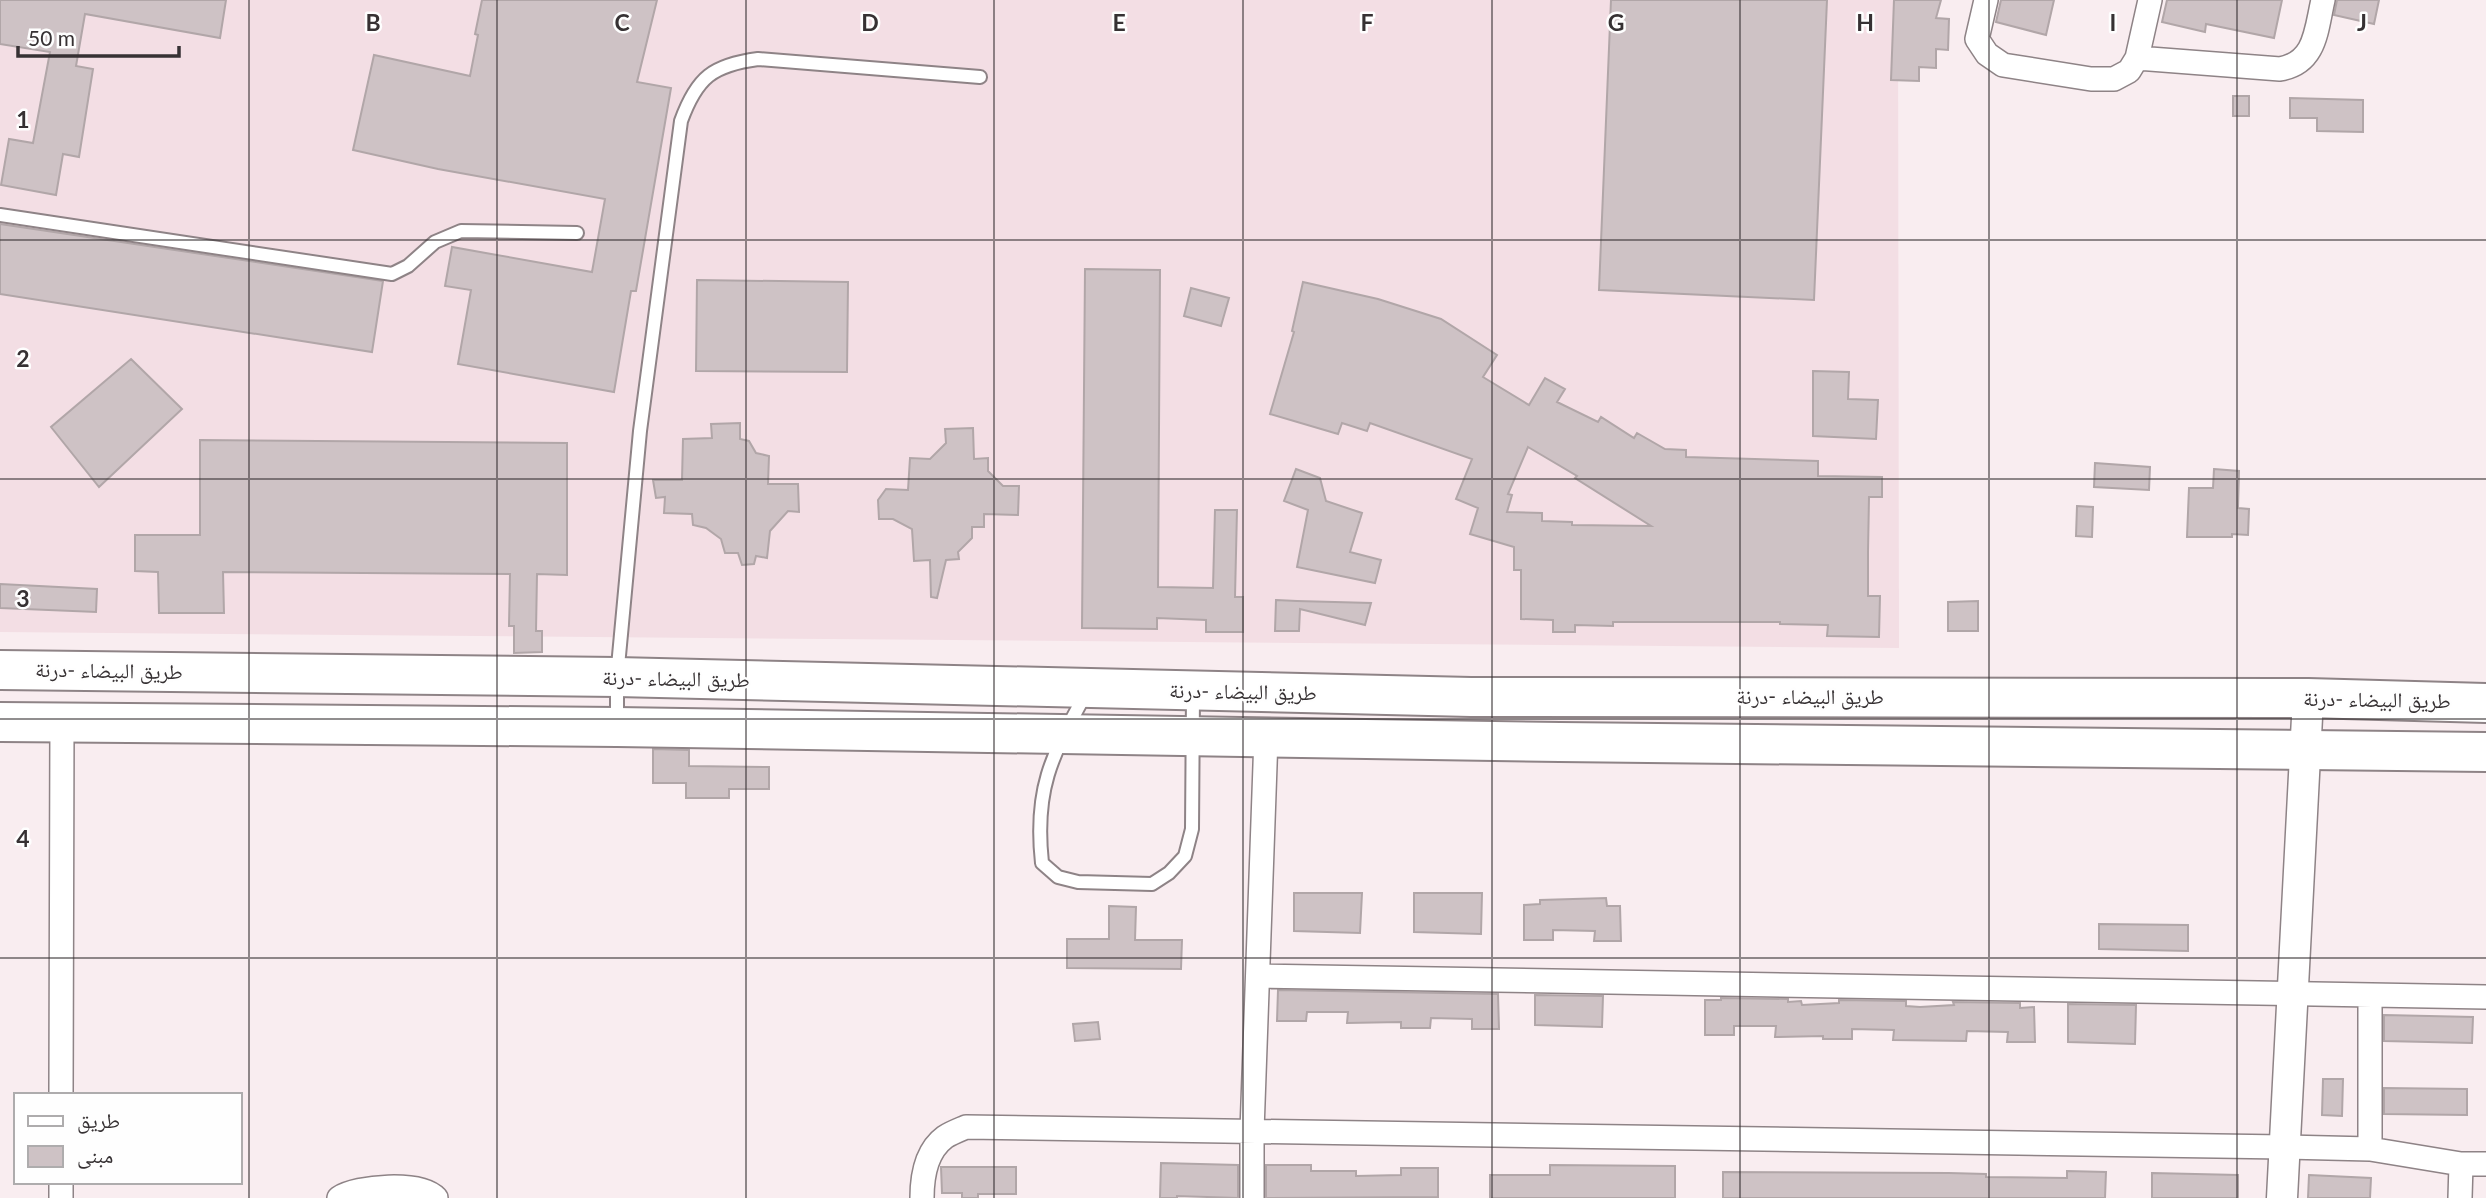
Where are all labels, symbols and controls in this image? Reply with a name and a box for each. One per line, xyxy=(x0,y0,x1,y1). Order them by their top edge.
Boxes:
text: B xyxy=(365,8,381,36)
text: C xyxy=(614,8,630,36)
text: D xyxy=(861,8,879,36)
text: E xyxy=(1112,8,1126,36)
text: F xyxy=(1360,8,1374,36)
text: G xyxy=(1608,8,1624,36)
text: H xyxy=(1856,8,1874,36)
text: I xyxy=(2110,8,2116,36)
text: J xyxy=(2357,8,2367,36)
scale bar xyxy=(18,14,178,58)
text: 50 m xyxy=(28,25,75,50)
text: 1 xyxy=(16,105,30,133)
text: 2 xyxy=(16,344,30,372)
text: 3 xyxy=(16,584,30,612)
street label: طريق البيضاء -درنة xyxy=(35,656,183,685)
street label: طريق البيضاء -درنة xyxy=(602,664,750,693)
street label: طريق البيضاء -درنة xyxy=(1169,677,1317,706)
street label: طريق البيضاء -درنة xyxy=(1736,683,1884,710)
street label: طريق البيضاء -درنة xyxy=(2303,685,2451,714)
text: 4 xyxy=(16,824,30,852)
legend xyxy=(14,1093,242,1184)
text: طريق xyxy=(77,1107,120,1134)
text: مبنى xyxy=(77,1142,113,1169)

